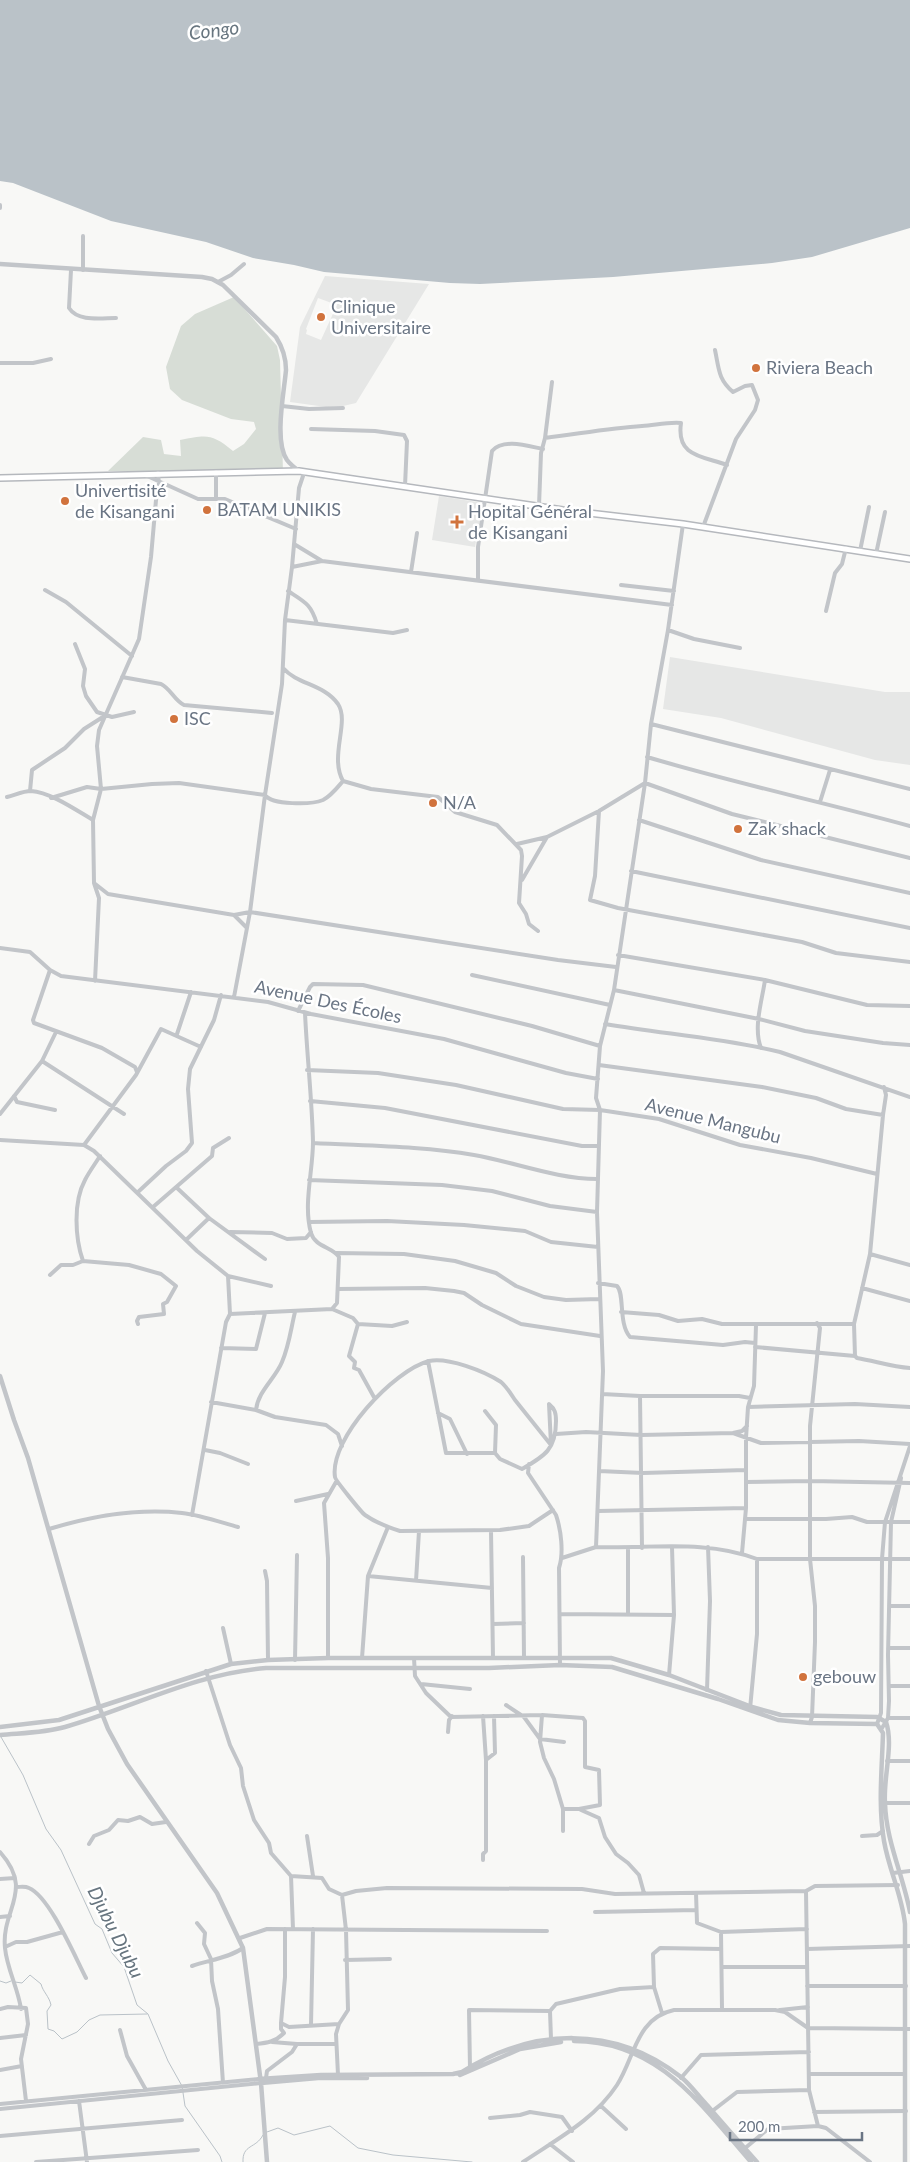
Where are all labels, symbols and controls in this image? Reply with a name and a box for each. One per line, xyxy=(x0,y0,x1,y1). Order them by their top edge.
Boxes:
water label: Congo xyxy=(188,15,240,44)
place label: Clinique Universitaire xyxy=(331,295,431,338)
marker: Clinique Universitaire xyxy=(315,311,327,323)
place label: Riviera Beach xyxy=(766,356,873,378)
marker: Riviera Beach xyxy=(750,362,762,374)
place label: Univertisité de Kisangani xyxy=(75,479,175,522)
marker: Univertisité de Kisangani xyxy=(59,495,71,507)
place label: BATAM UNIKIS xyxy=(217,498,341,520)
place label: Hopital Général de Kisangani xyxy=(468,500,592,543)
marker: BATAM UNIKIS xyxy=(201,504,213,516)
marker: Hopital Général de Kisangani xyxy=(450,515,464,529)
place label: ISC xyxy=(184,707,211,729)
marker: ISC xyxy=(168,713,180,725)
place label: N/A xyxy=(443,791,477,813)
marker: N/A xyxy=(427,797,439,809)
place label: Zak shack xyxy=(748,817,827,839)
marker: Zak shack xyxy=(732,823,744,835)
street label: Avenue Des Écoles xyxy=(253,975,404,1027)
street label: Avenue Mangubu xyxy=(643,1093,783,1148)
place label: gebouw xyxy=(813,1665,876,1687)
marker: gebouw xyxy=(797,1671,809,1683)
water label: Djubu Djubu xyxy=(83,1882,149,1982)
scale bar xyxy=(730,2110,862,2142)
text: 200 m xyxy=(738,2117,780,2135)

